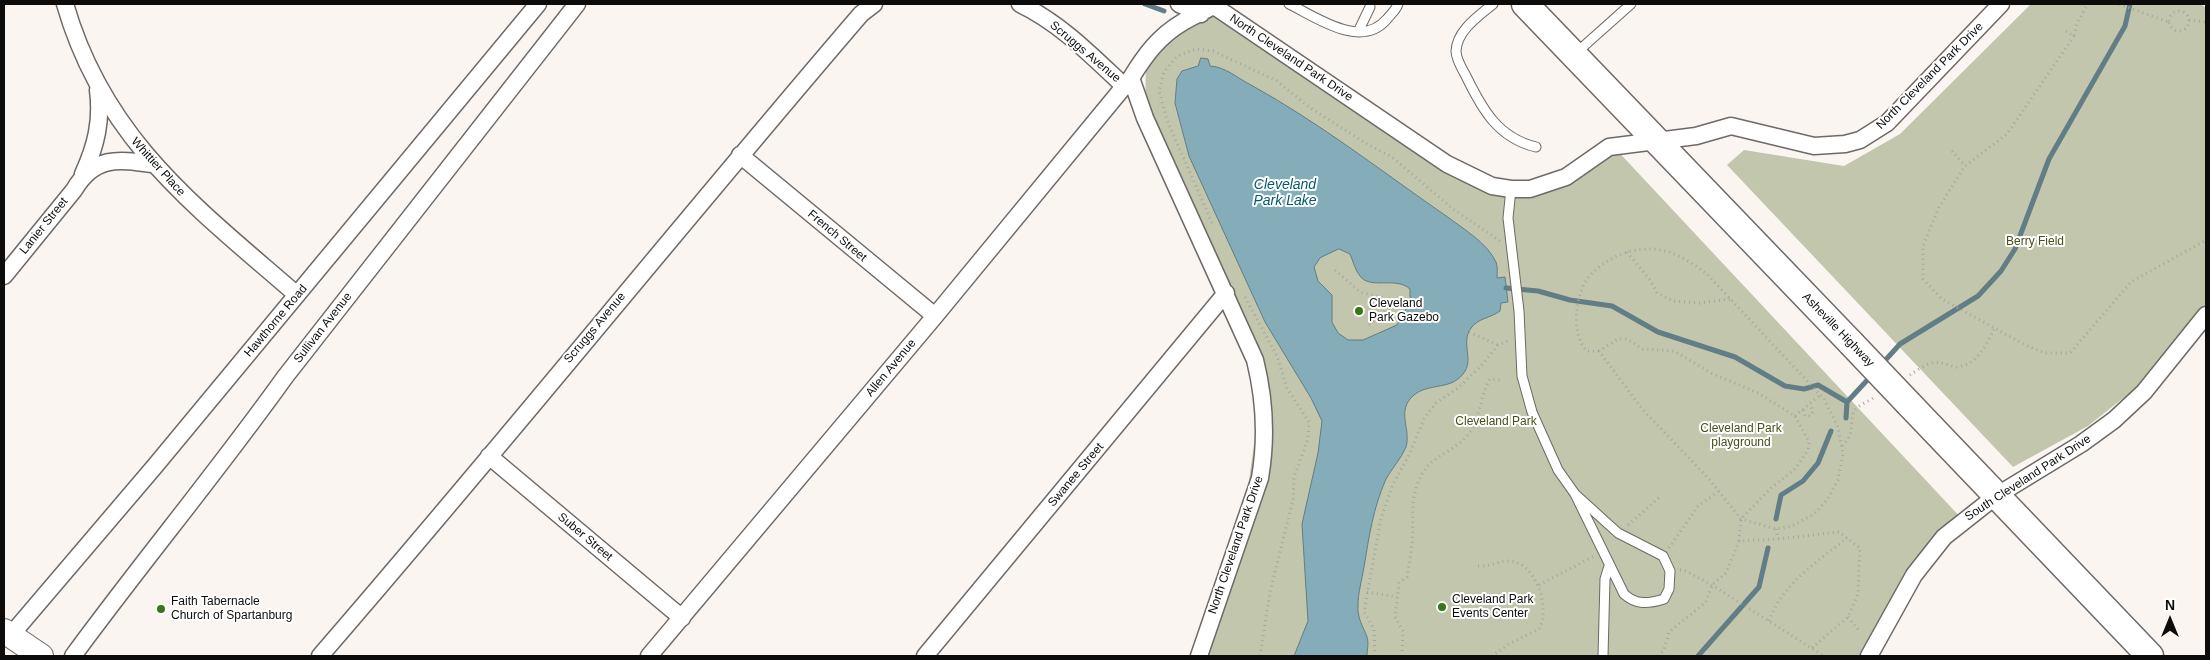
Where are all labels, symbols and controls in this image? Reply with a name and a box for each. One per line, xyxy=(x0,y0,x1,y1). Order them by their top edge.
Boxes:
street label: North Cleveland Park Drive xyxy=(1227,11,1355,105)
street label: Scruggs Avenue xyxy=(1047,18,1123,86)
street label: North Cleveland Park Drive xyxy=(1874,20,1986,132)
street label: Whittier Place xyxy=(128,135,188,199)
water label: Cleveland Park Lake xyxy=(1253,177,1317,210)
street label: Lanier Street xyxy=(17,195,71,257)
street label: French Street xyxy=(805,207,869,265)
park label: Berry Field xyxy=(2006,235,2064,249)
street label: Hawthorne Road xyxy=(242,282,310,360)
street label: Sullivan Avenue xyxy=(291,290,355,366)
street label: Scruggs Avenue xyxy=(561,290,629,366)
street label: Asheville Highway xyxy=(1799,290,1877,370)
place label: Cleveland Park Gazebo xyxy=(1369,297,1439,325)
marker: Cleveland Park Gazebo xyxy=(1353,305,1365,317)
street label: Allen Avenue xyxy=(863,336,919,400)
park label: Cleveland Park xyxy=(1455,415,1537,429)
park label: Cleveland Park playground xyxy=(1700,422,1782,450)
street label: South Cleveland Park Drive xyxy=(1962,432,2094,524)
street label: Swanee Street xyxy=(1045,440,1107,510)
street label: North Cleveland Park Drive xyxy=(1206,474,1266,616)
street label: Suber Street xyxy=(555,510,615,564)
place label: Cleveland Park Events Center xyxy=(1452,593,1533,621)
place label: Faith Tabernacle Church of Spartanburg xyxy=(171,595,292,623)
north arrow xyxy=(2145,595,2195,645)
text: N xyxy=(2165,597,2175,613)
marker: Cleveland Park Events Center xyxy=(1436,601,1448,613)
marker: Faith Tabernacle Church of Spartanburg xyxy=(155,603,167,615)

